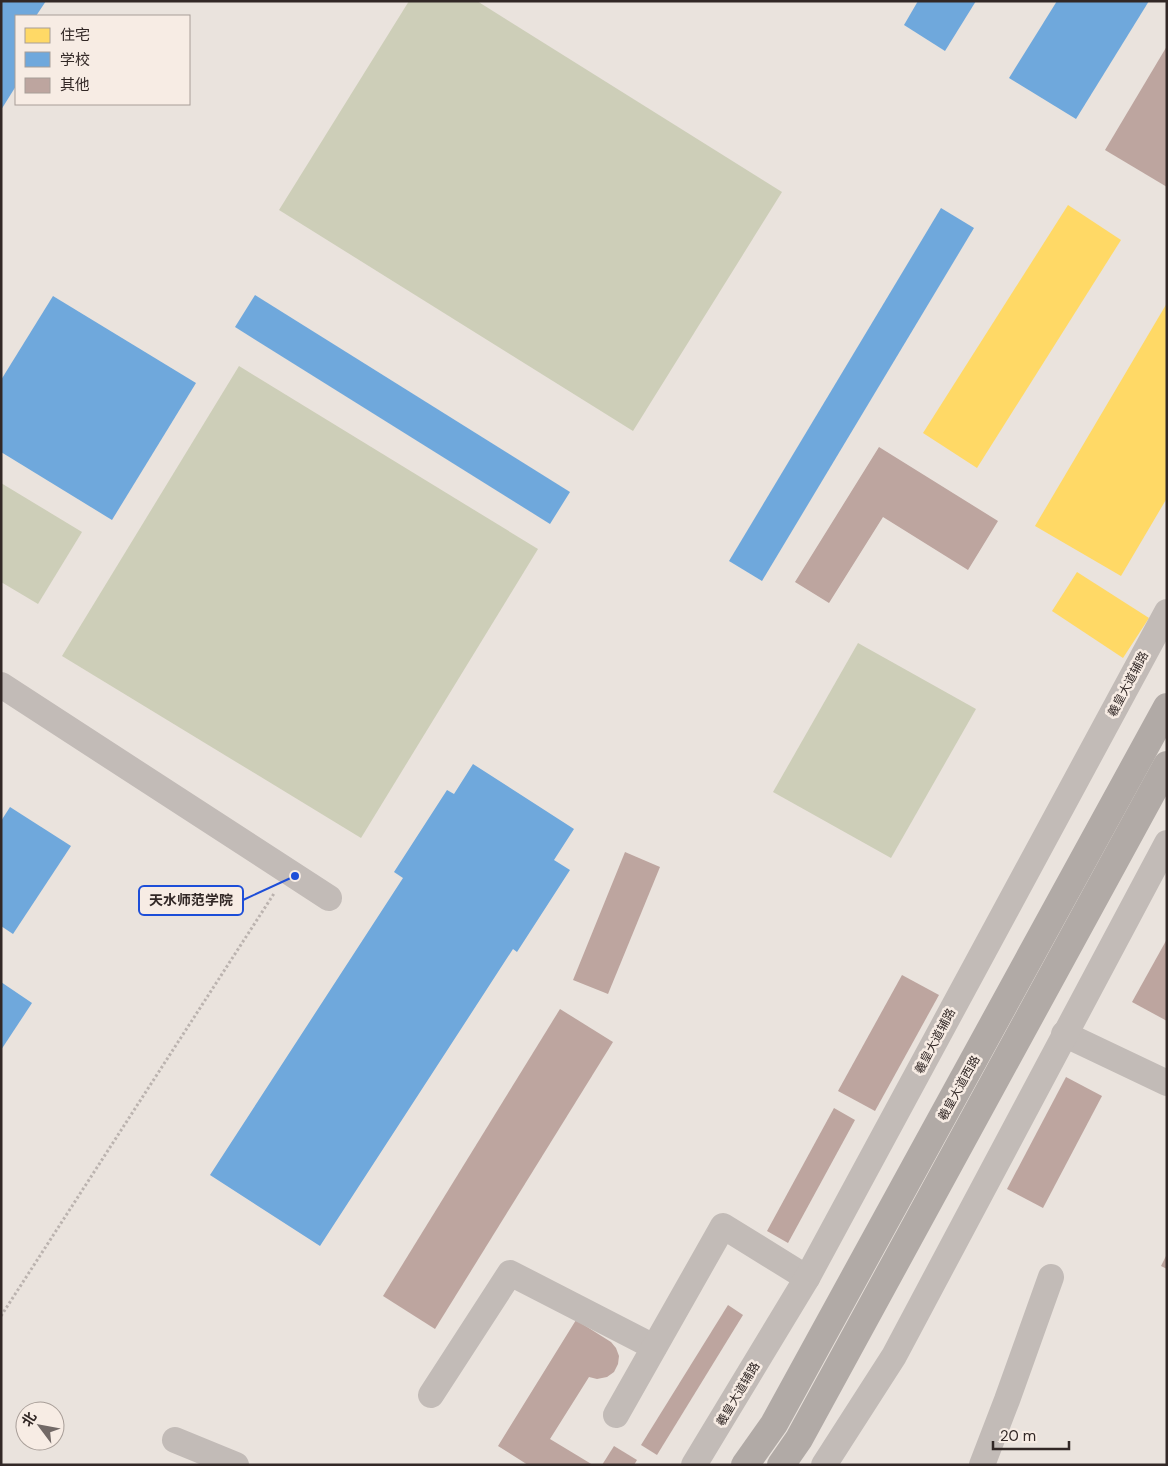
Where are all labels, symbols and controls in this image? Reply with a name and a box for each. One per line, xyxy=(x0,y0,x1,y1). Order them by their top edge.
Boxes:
legend xyxy=(15,15,190,105)
text: 住宅 xyxy=(60,25,90,45)
text: 学校 xyxy=(60,50,90,70)
text: 其他 xyxy=(60,75,90,95)
street label: 羲皇大道辅路 xyxy=(1104,648,1152,720)
callout: 天水师范学院 xyxy=(139,886,243,915)
text: 天水师范学院 xyxy=(149,891,233,909)
street label: 羲皇大道辅路 xyxy=(911,1005,959,1077)
street label: 羲皇大道西路 xyxy=(935,1053,983,1123)
street label: 羲皇大道辅路 xyxy=(713,1359,763,1429)
north arrow xyxy=(15,1401,65,1451)
text: 北 xyxy=(18,1408,40,1430)
scale bar xyxy=(993,1418,1069,1450)
text: 20 m xyxy=(1000,1426,1036,1446)

